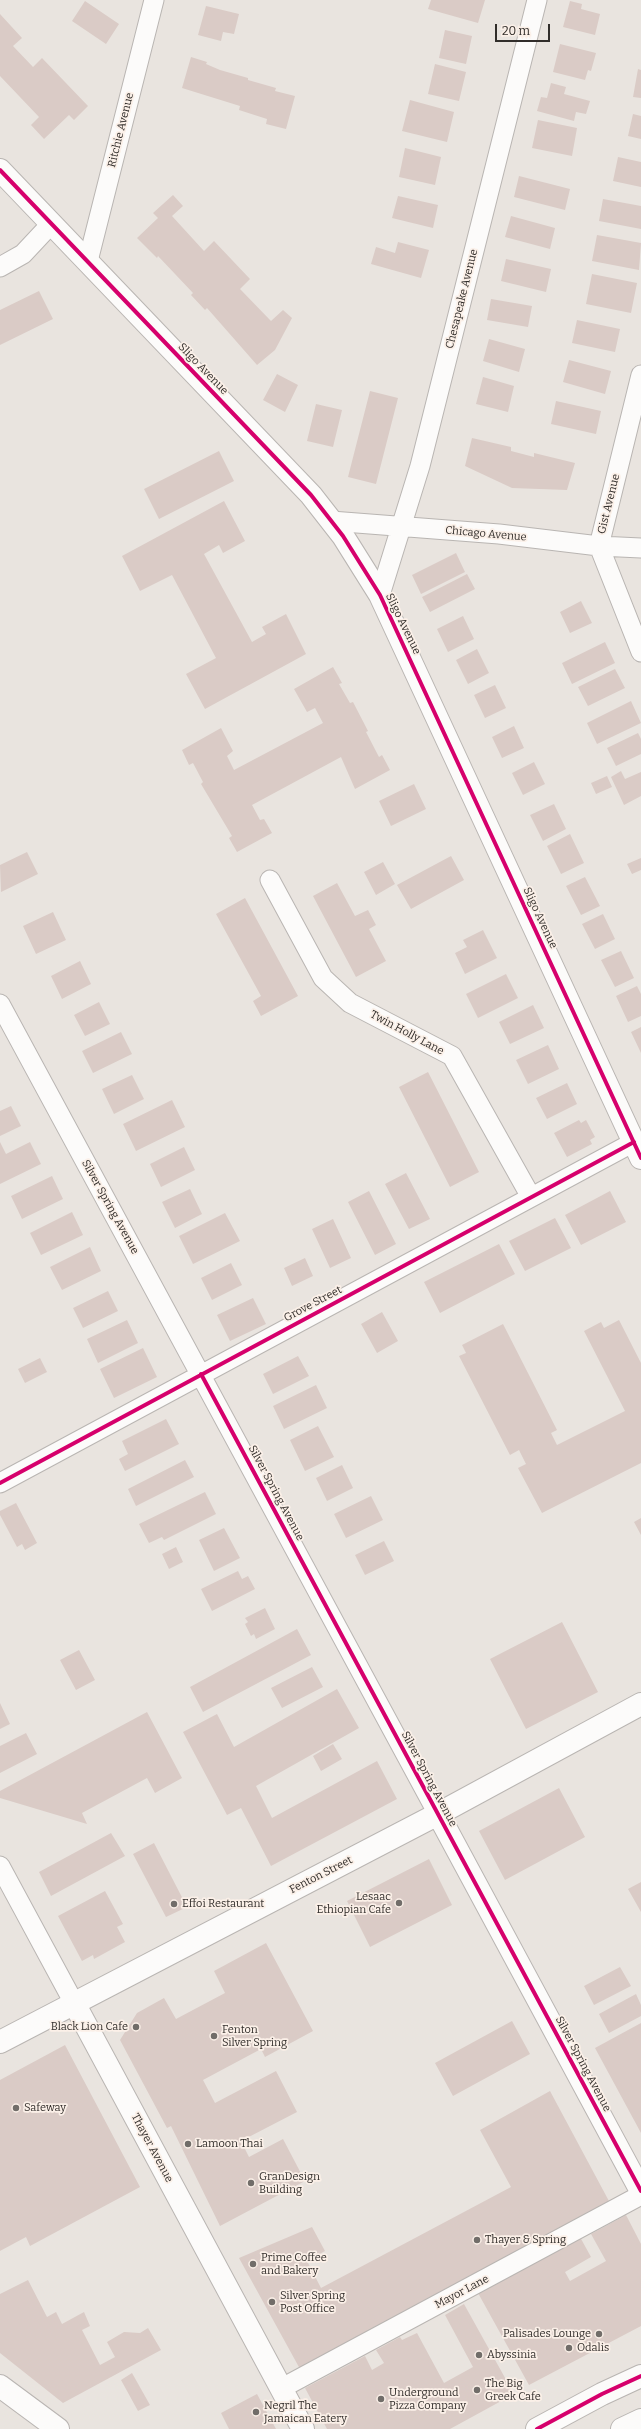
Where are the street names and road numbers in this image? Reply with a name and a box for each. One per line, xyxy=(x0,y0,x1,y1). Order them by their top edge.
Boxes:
street label: Ritchie Avenue xyxy=(105,91,137,169)
street label: Chesapeake Avenue xyxy=(443,248,481,350)
street label: Sligo Avenue xyxy=(175,341,231,397)
street label: Gist Avenue xyxy=(595,473,623,535)
street label: Chicago Avenue xyxy=(445,524,527,544)
street label: Sligo Avenue xyxy=(383,591,423,657)
street label: Sligo Avenue xyxy=(520,885,560,951)
street label: Twin Holly Lane xyxy=(368,1008,446,1058)
street label: Silver Spring Avenue xyxy=(79,1157,141,1257)
street label: Grove Street xyxy=(282,1283,344,1325)
street label: Silver Spring Avenue xyxy=(245,1443,307,1543)
street label: Silver Spring Avenue xyxy=(398,1729,460,1829)
street label: Fenton Street xyxy=(287,1853,355,1897)
street label: Silver Spring Avenue xyxy=(552,2014,614,2114)
street label: Thayer Avenue xyxy=(128,2111,176,2185)
street label: Mayor Lane xyxy=(433,2272,491,2312)

